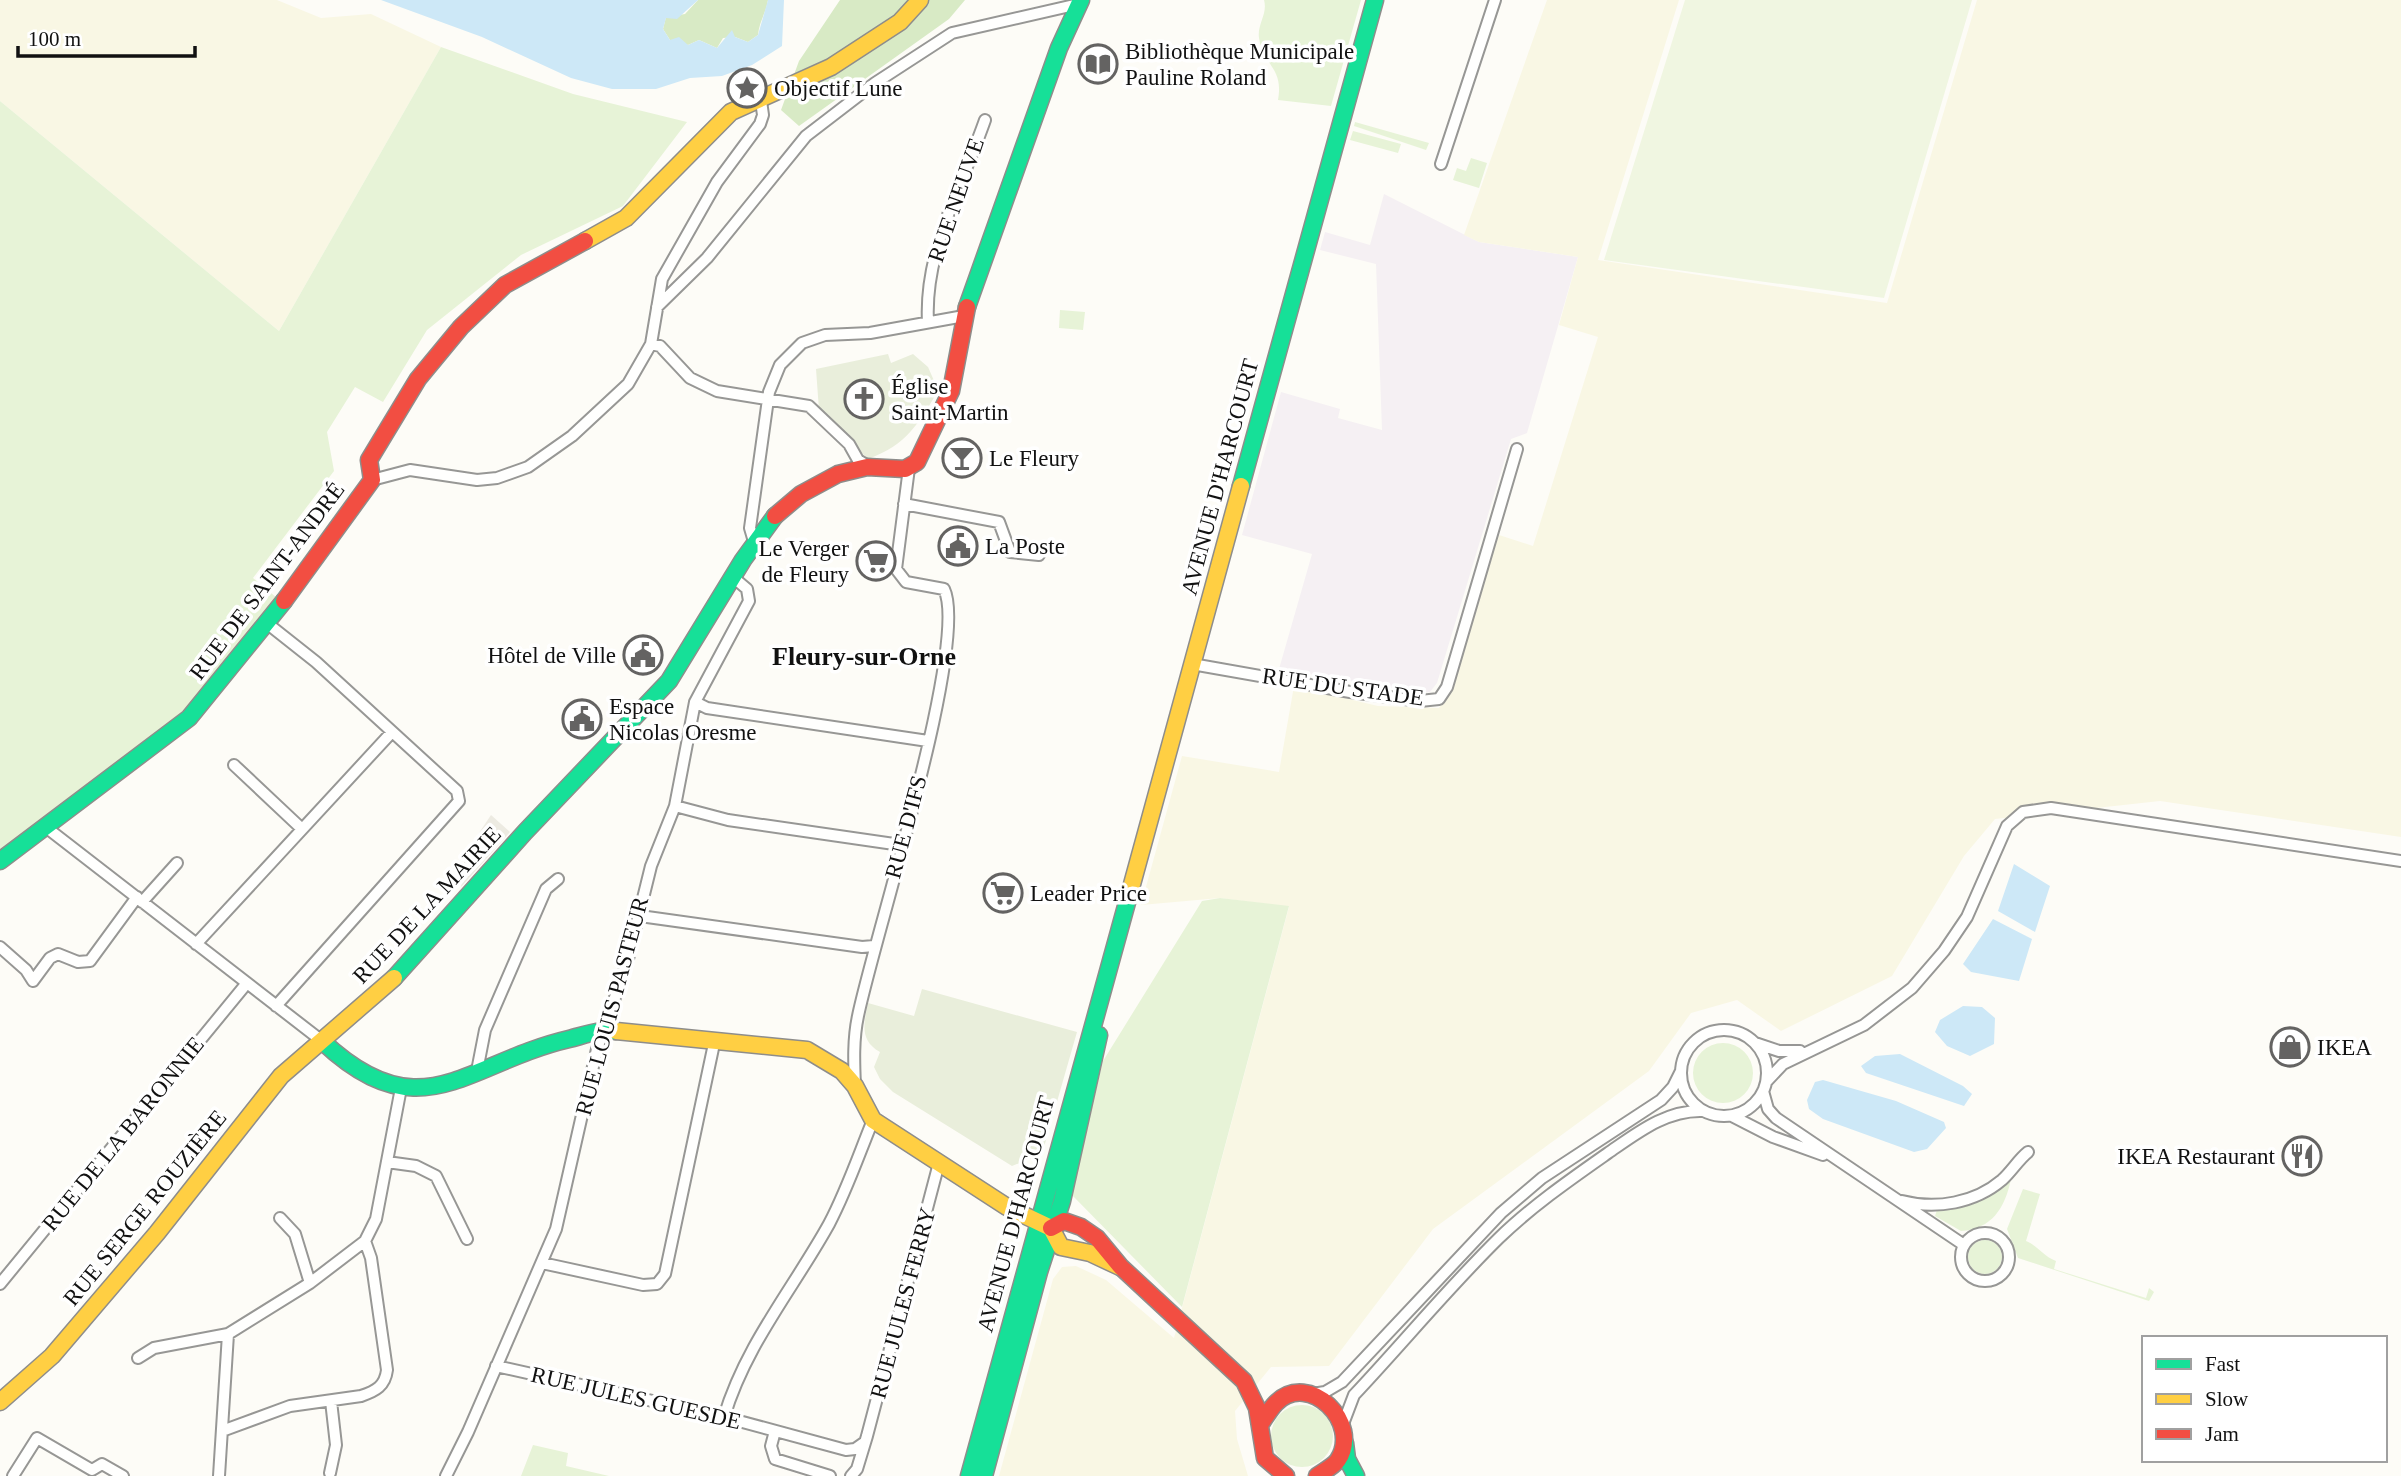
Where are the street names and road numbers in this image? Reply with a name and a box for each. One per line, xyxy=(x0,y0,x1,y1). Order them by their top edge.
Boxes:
street label: RUE NEUVE xyxy=(923,135,989,265)
street label: AVENUE D'HARCOURT xyxy=(1176,356,1264,598)
street label: RUE DE SAINT-ANDRÉ xyxy=(185,477,349,685)
street label: RUE DU STADE xyxy=(1261,663,1425,711)
street label: RUE D'IFS xyxy=(880,773,932,881)
street label: RUE DE LA MAIRIE xyxy=(348,821,506,989)
street label: RUE LOUIS PASTEUR xyxy=(571,893,653,1118)
street label: RUE DE LA BARONNIE xyxy=(37,1032,209,1236)
street label: AVENUE D'HARCOURT xyxy=(972,1093,1060,1335)
street label: RUE SERGE ROUZIÈRE xyxy=(58,1105,232,1311)
street label: RUE JULES FERRY xyxy=(865,1204,941,1401)
street label: RUE JULES GUESDE xyxy=(529,1362,743,1434)

